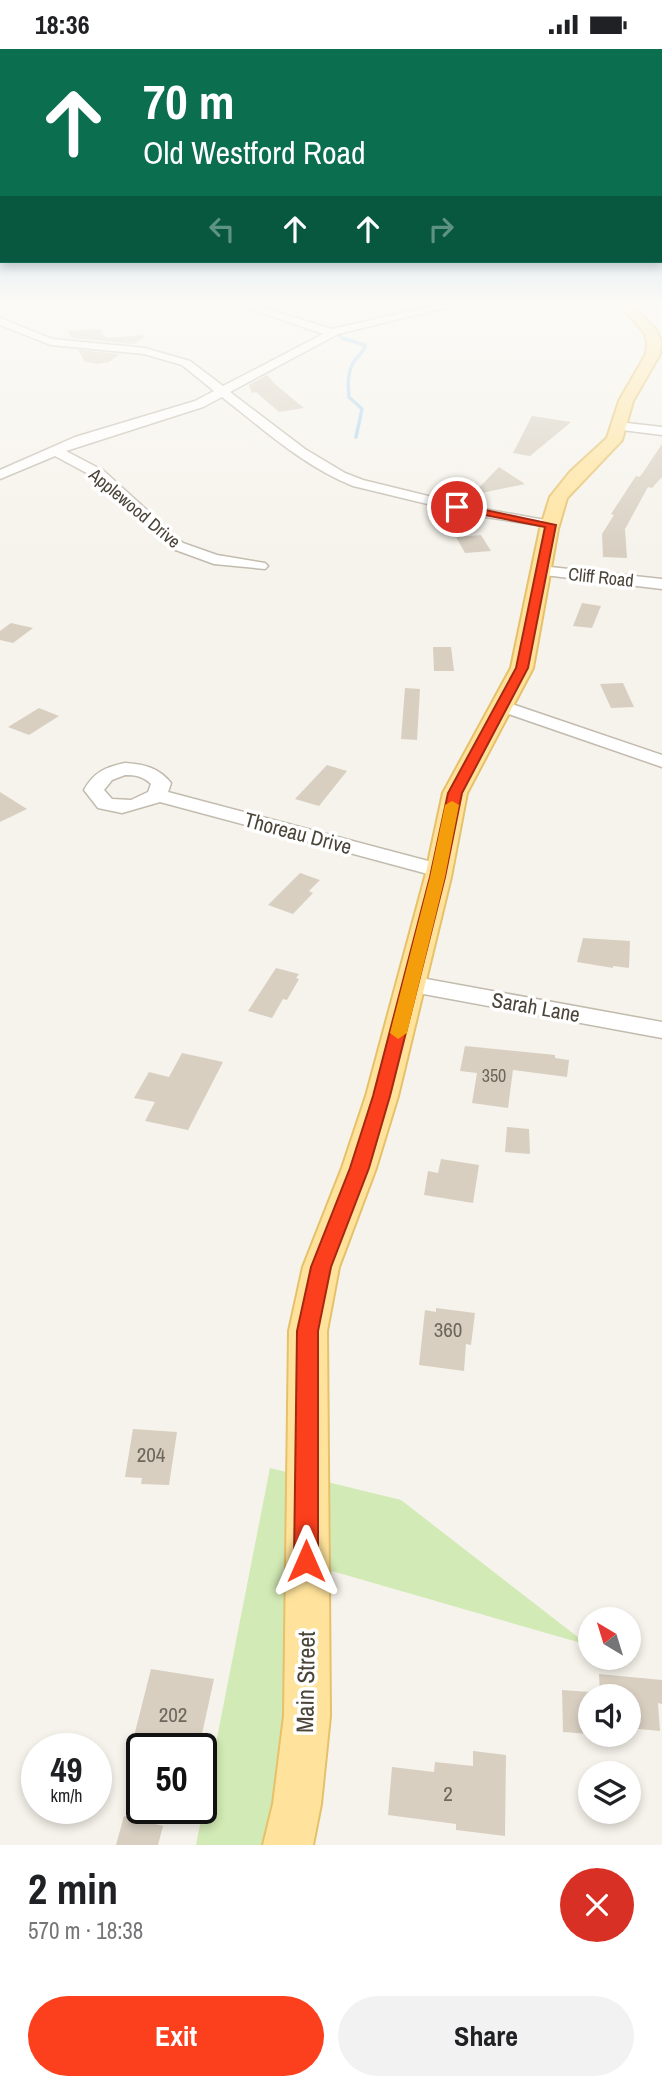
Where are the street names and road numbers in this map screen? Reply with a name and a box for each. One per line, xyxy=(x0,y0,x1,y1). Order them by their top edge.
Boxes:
street label: Applewood Drive xyxy=(83,462,186,554)
street label: Cliff Road xyxy=(567,561,635,593)
street label: Thoreau Drive xyxy=(241,805,355,861)
street label: Sarah Lane xyxy=(490,985,582,1029)
street label: Main Street xyxy=(288,1630,322,1733)

